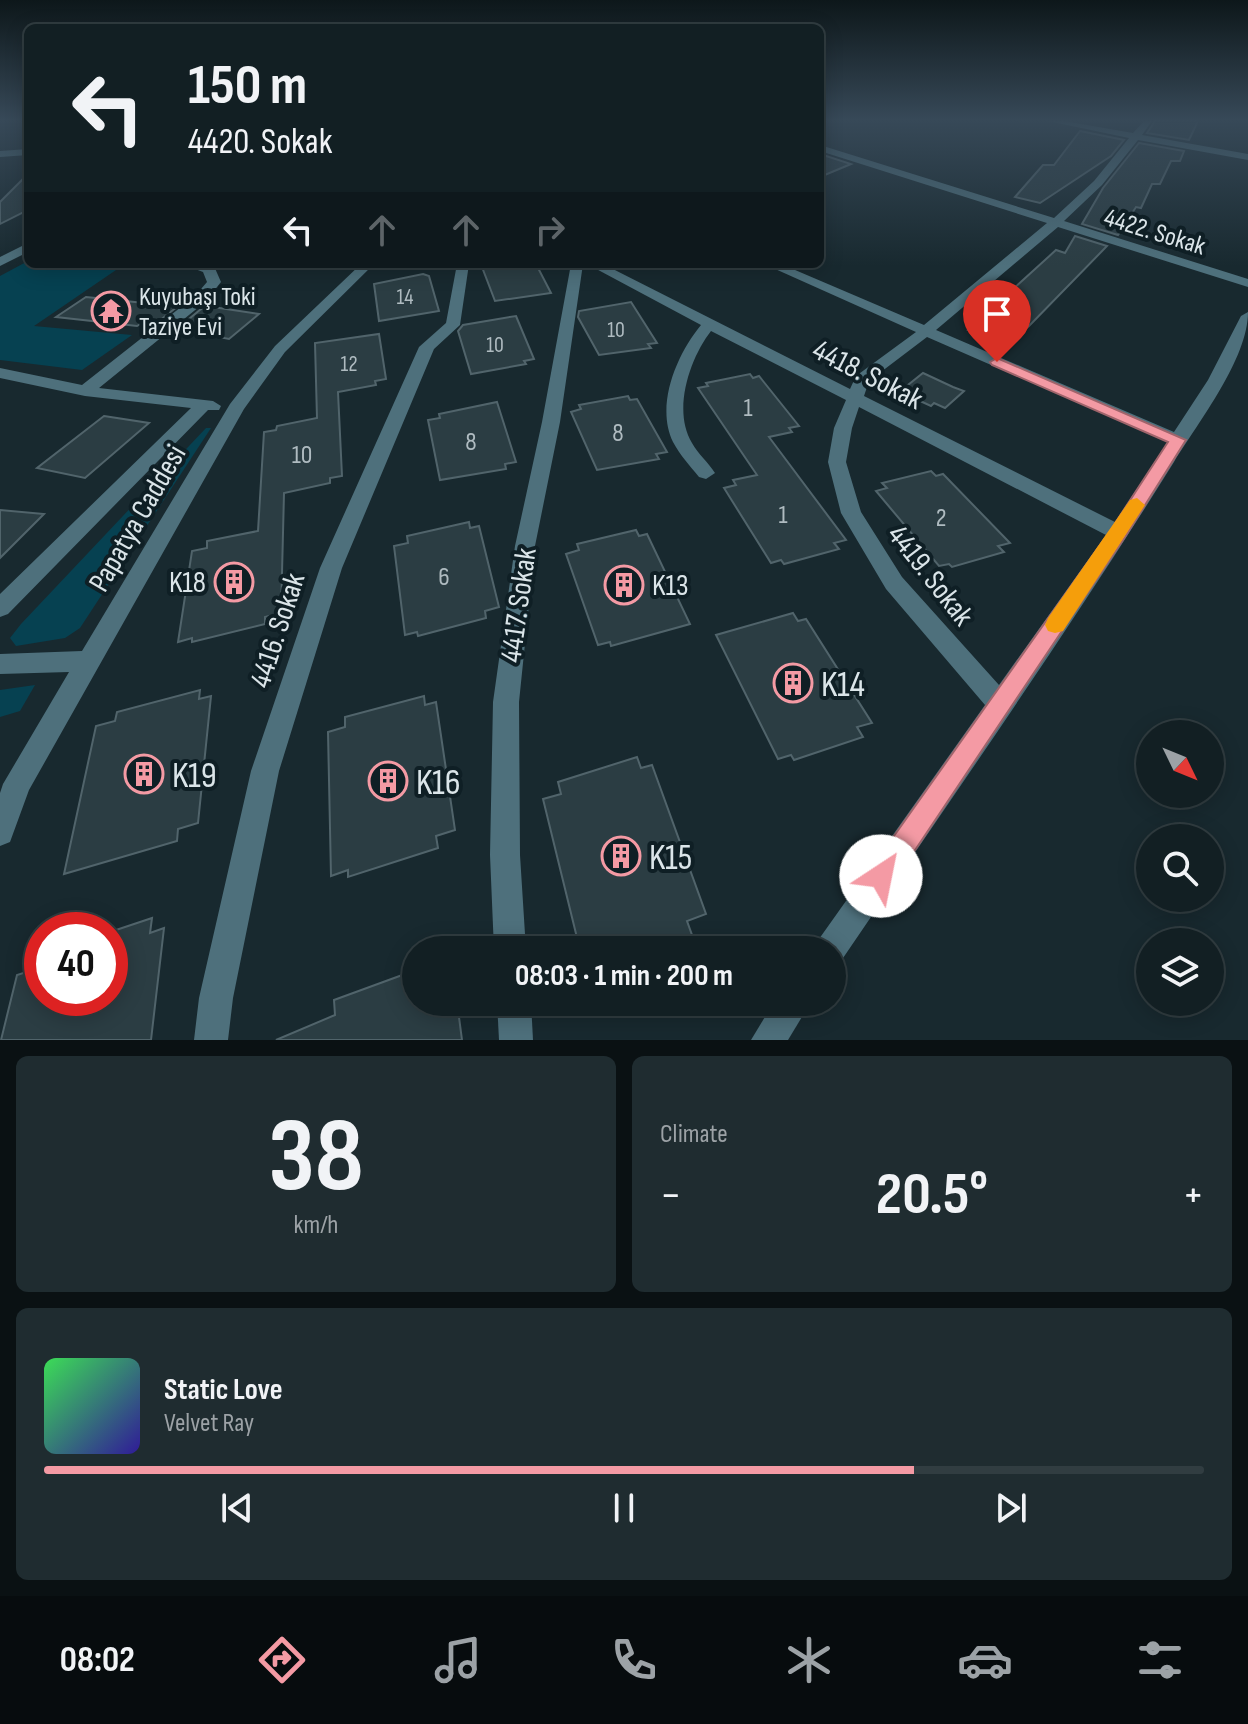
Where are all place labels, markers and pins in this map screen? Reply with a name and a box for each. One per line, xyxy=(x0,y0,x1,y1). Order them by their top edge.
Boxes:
pin xyxy=(963,280,1031,362)
place label: Kuyubaşı Toki Taziye Evi xyxy=(139,282,256,343)
temple icon: Kuyubaşı Toki Taziye Evi xyxy=(90,290,132,332)
building icon: K18 xyxy=(213,561,255,603)
building icon: K13 xyxy=(603,564,645,606)
place label: K18 xyxy=(169,565,206,601)
place label: K13 xyxy=(652,568,688,604)
building icon: K14 xyxy=(772,662,814,704)
place label: K14 xyxy=(821,664,865,707)
building icon: K19 xyxy=(123,753,165,795)
place label: K19 xyxy=(172,755,217,798)
building icon: K16 xyxy=(367,760,409,802)
place label: K16 xyxy=(416,762,460,805)
building icon: K15 xyxy=(600,835,642,877)
place label: K15 xyxy=(649,837,692,880)

